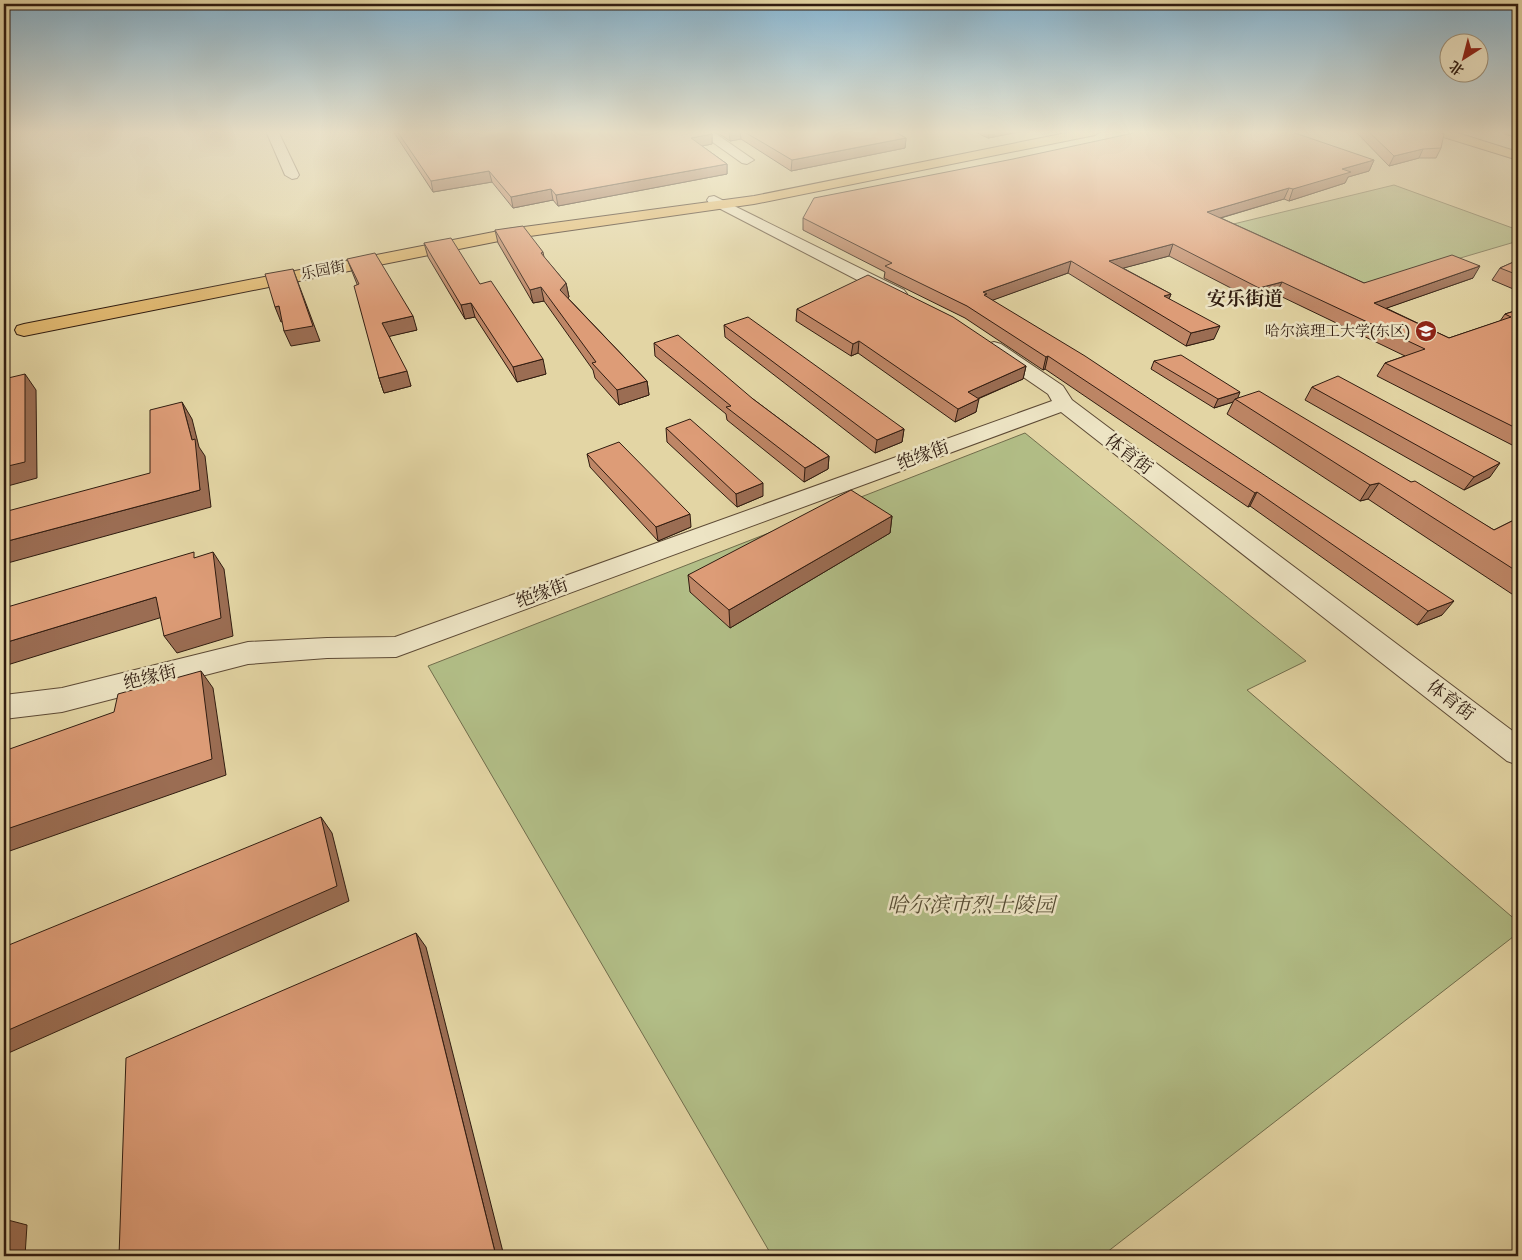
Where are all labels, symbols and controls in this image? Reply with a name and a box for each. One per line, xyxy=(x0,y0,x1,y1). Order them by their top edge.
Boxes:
north arrow xyxy=(1440,32,1490,82)
text: 北 xyxy=(1446,56,1468,79)
street label: 乐园街 xyxy=(299,257,347,284)
district label: 安乐街道 xyxy=(1207,288,1283,311)
school or university icon: 哈尔滨理工大学(东区) xyxy=(1414,319,1438,343)
place label: 哈尔滨理工大学(东区) xyxy=(1265,322,1410,341)
street label: 体育街 xyxy=(1100,430,1157,480)
street label: 绝缘街 xyxy=(894,436,952,476)
street label: 绝缘街 xyxy=(513,574,571,614)
street label: 绝缘街 xyxy=(121,661,179,695)
street label: 体育街 xyxy=(1422,676,1479,726)
park label: 哈尔滨市烈士陵园 xyxy=(887,893,1058,919)

